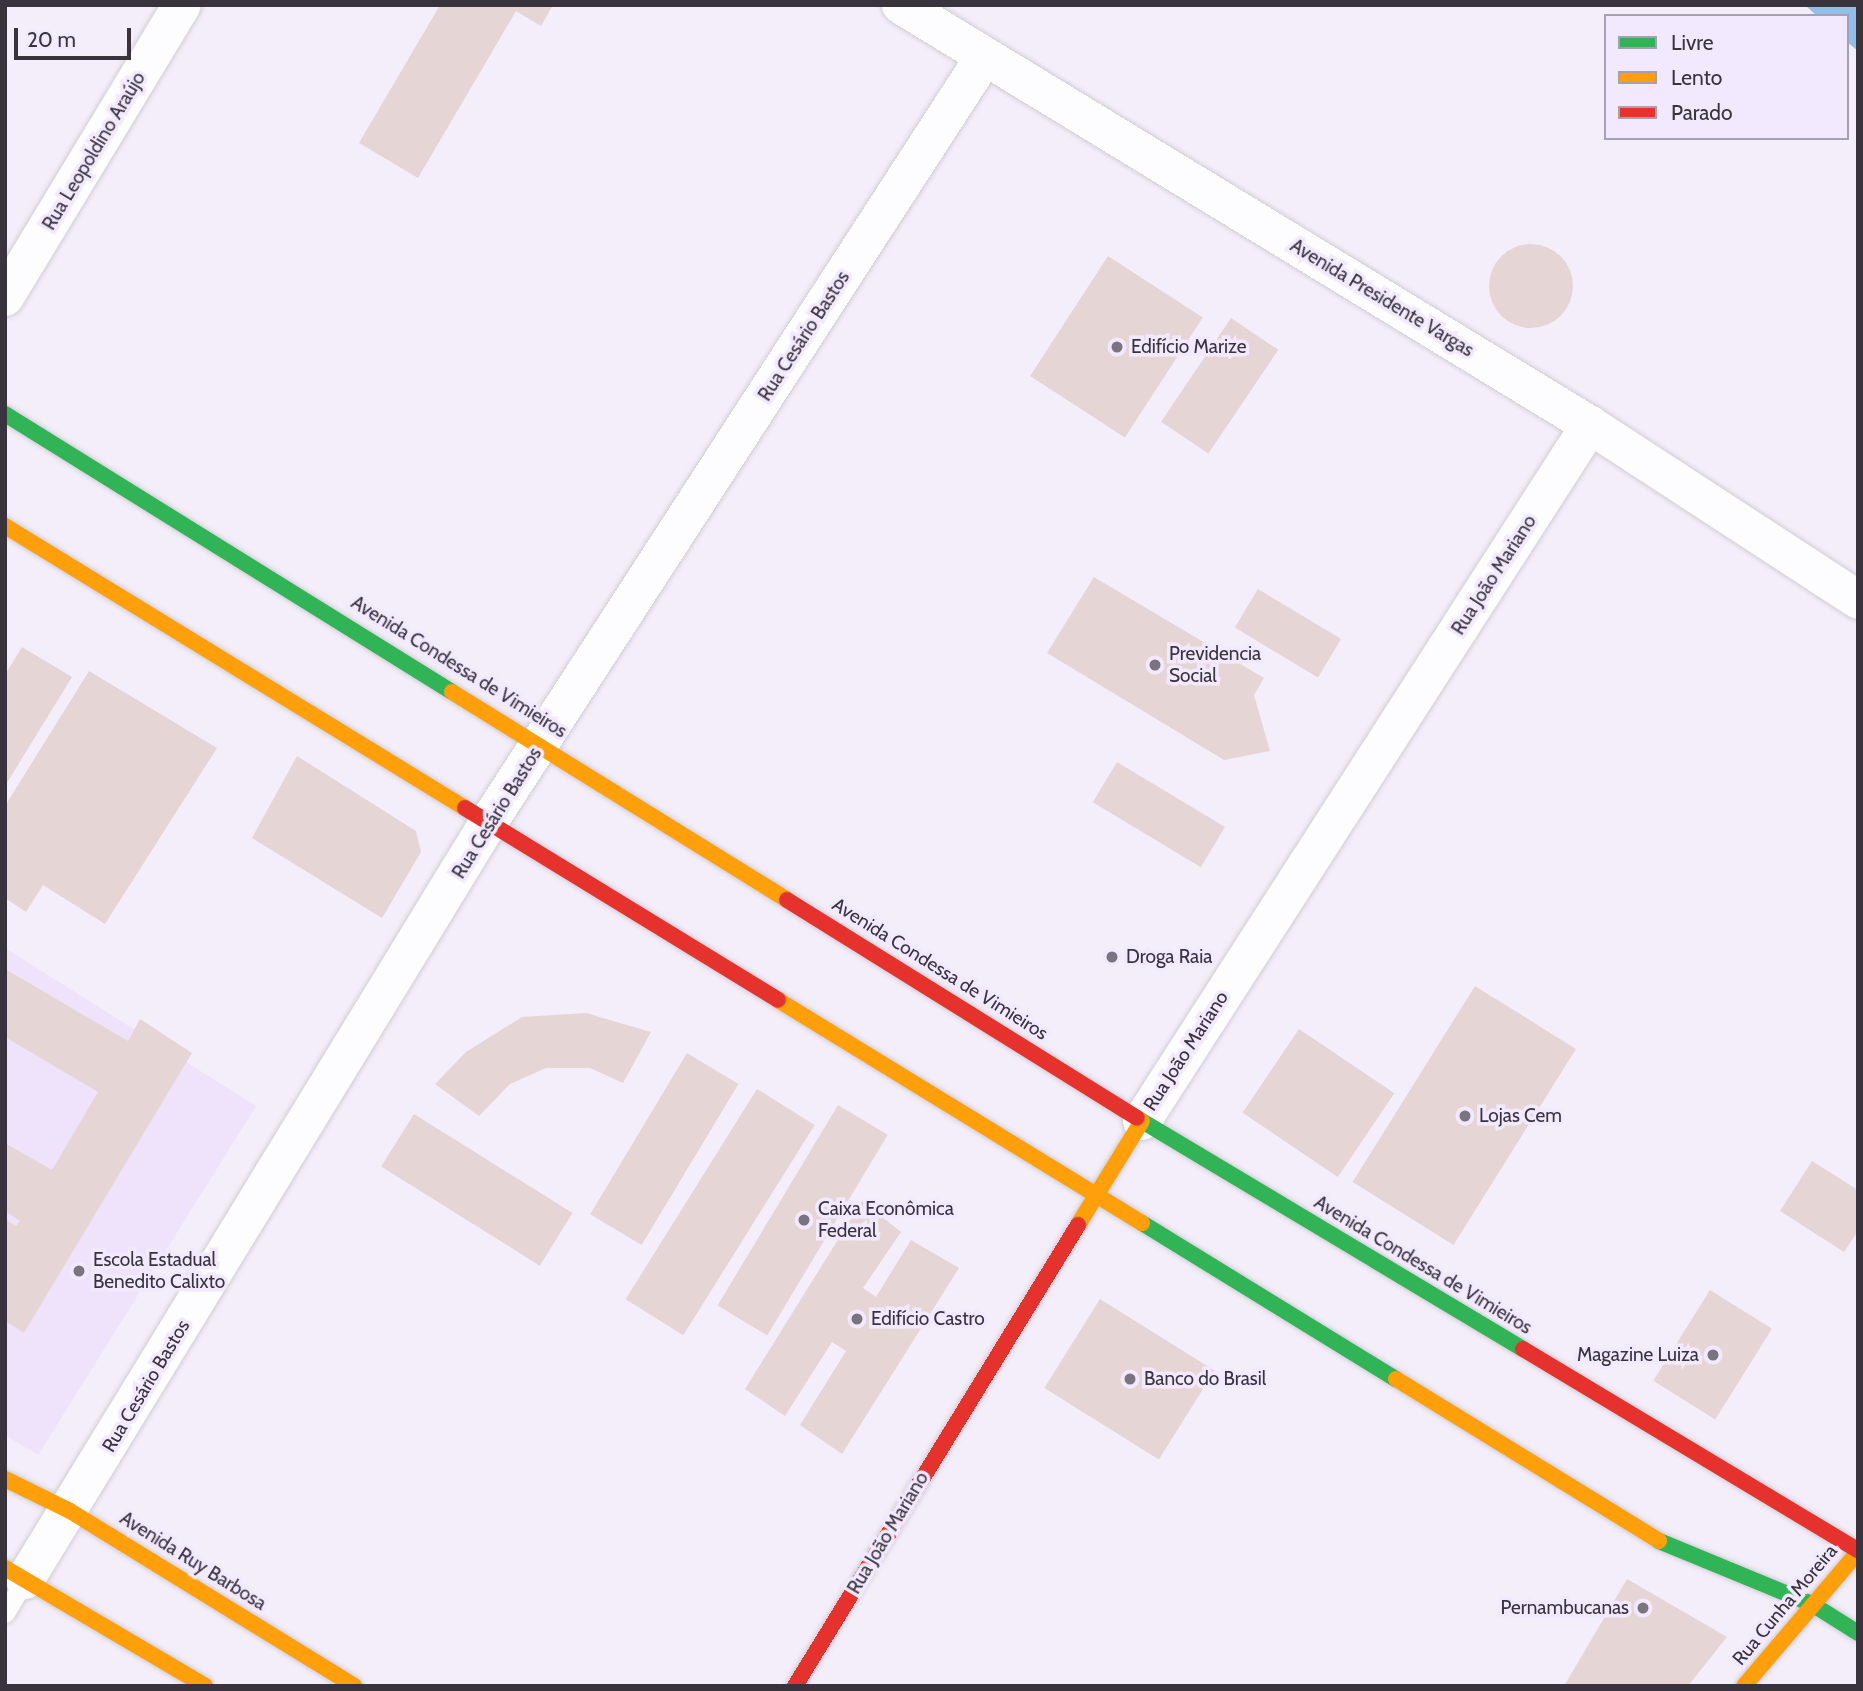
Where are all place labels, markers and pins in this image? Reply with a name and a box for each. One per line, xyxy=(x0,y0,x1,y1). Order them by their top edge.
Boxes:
place label: Edifício Marize xyxy=(1131,336,1246,358)
marker: Edifício Marize xyxy=(1109,339,1125,355)
place label: Previdencia Social xyxy=(1169,643,1261,687)
marker: Previdencia Social xyxy=(1147,657,1163,673)
place label: Droga Raia xyxy=(1126,946,1212,968)
marker: Droga Raia xyxy=(1104,949,1120,965)
place label: Lojas Cem xyxy=(1479,1105,1562,1127)
marker: Lojas Cem xyxy=(1457,1108,1473,1124)
place label: Caixa Econômica Federal xyxy=(818,1198,954,1242)
marker: Caixa Econômica Federal xyxy=(796,1212,812,1228)
place label: Escola Estadual Benedito Calixto xyxy=(93,1249,225,1293)
marker: Escola Estadual Benedito Calixto xyxy=(71,1263,87,1279)
place label: Edifício Castro xyxy=(871,1308,985,1330)
marker: Edifício Castro xyxy=(849,1311,865,1327)
place label: Magazine Luiza xyxy=(1577,1344,1699,1366)
marker: Magazine Luiza xyxy=(1705,1347,1721,1363)
place label: Banco do Brasil xyxy=(1144,1368,1266,1390)
marker: Banco do Brasil xyxy=(1122,1371,1138,1387)
place label: Pernambucanas xyxy=(1500,1597,1629,1619)
marker: Pernambucanas xyxy=(1635,1600,1651,1616)

